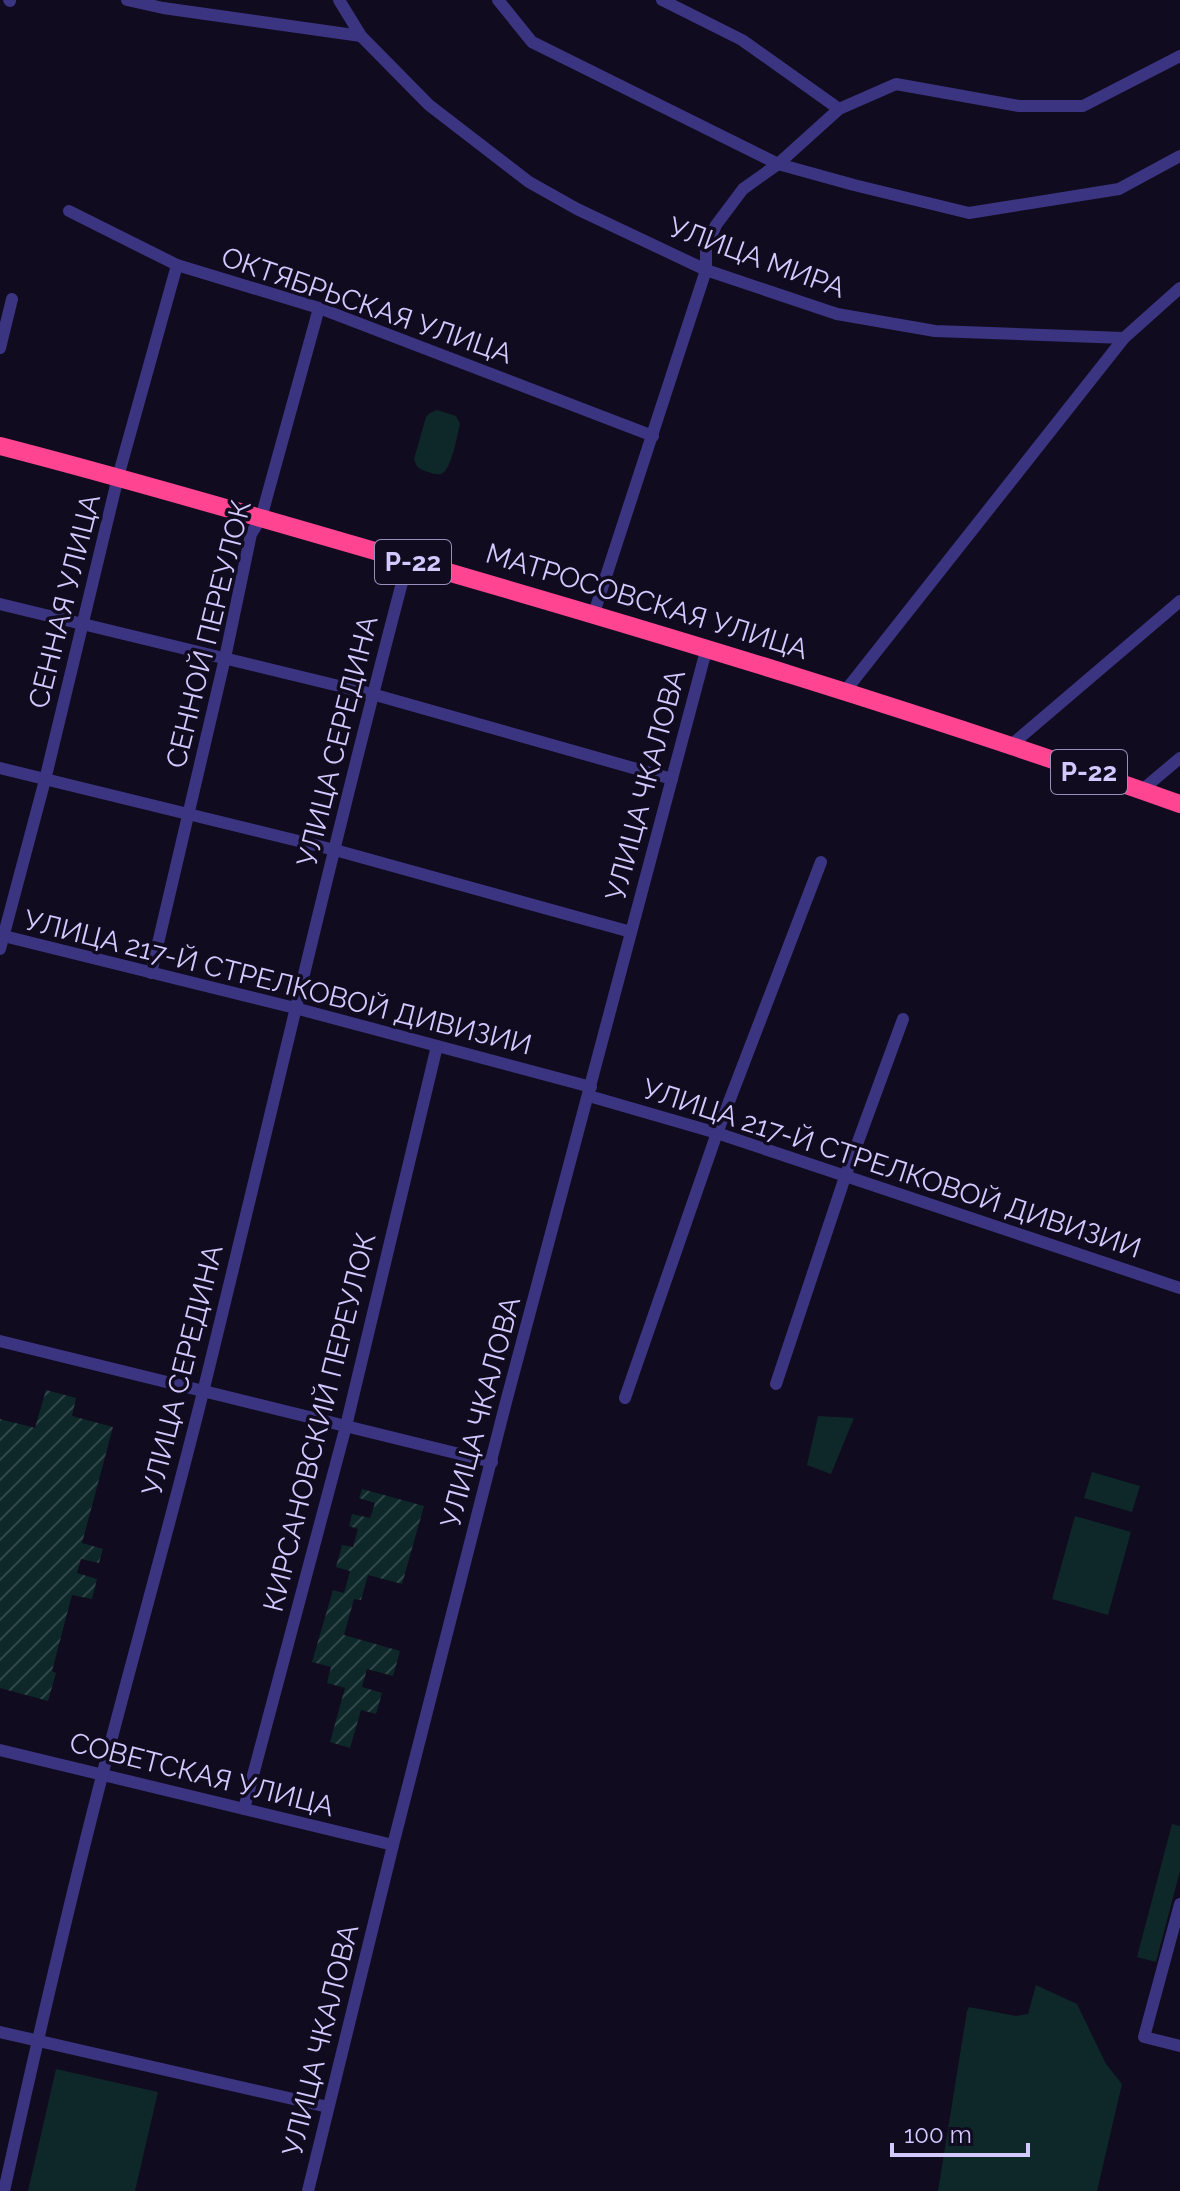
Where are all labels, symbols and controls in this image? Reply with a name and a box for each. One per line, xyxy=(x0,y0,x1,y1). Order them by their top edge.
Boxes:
street label: УЛИЦА МИРА xyxy=(664,210,850,305)
street label: ОКТЯБРЬСКАЯ УЛИЦА xyxy=(217,240,517,371)
street label: СЕННАЯ УЛИЦА xyxy=(22,490,107,712)
street label: СЕННОЙ ПЕРЕУЛОК xyxy=(159,497,258,771)
street label: МАТРОСОВСКАЯ УЛИЦА xyxy=(482,537,812,666)
road number: Р-22 xyxy=(375,540,451,584)
street label: УЛИЦА СЕРЕДИНА xyxy=(290,612,385,870)
street label: УЛИЦА ЧКАЛОВА xyxy=(599,666,692,904)
road number: Р-22 xyxy=(1051,750,1127,794)
street label: УЛИЦА 217-Й СТРЕЛКОВОЙ ДИВИЗИИ xyxy=(21,903,535,1062)
street label: УЛИЦА 217-Й СТРЕЛКОВОЙ ДИВИЗИИ xyxy=(638,1072,1145,1265)
street label: КИРСАНОВСКИЙ ПЕРЕУЛОК xyxy=(256,1229,383,1615)
street label: УЛИЦА СЕРЕДИНА xyxy=(135,1241,230,1499)
street label: УЛИЦА ЧКАЛОВА xyxy=(434,1293,527,1531)
street label: СОВЕТСКАЯ УЛИЦА xyxy=(66,1726,338,1823)
street label: УЛИЦА ЧКАЛОВА xyxy=(276,1921,365,2160)
scale bar xyxy=(892,2107,1028,2157)
text: 100 m xyxy=(904,2120,972,2149)

